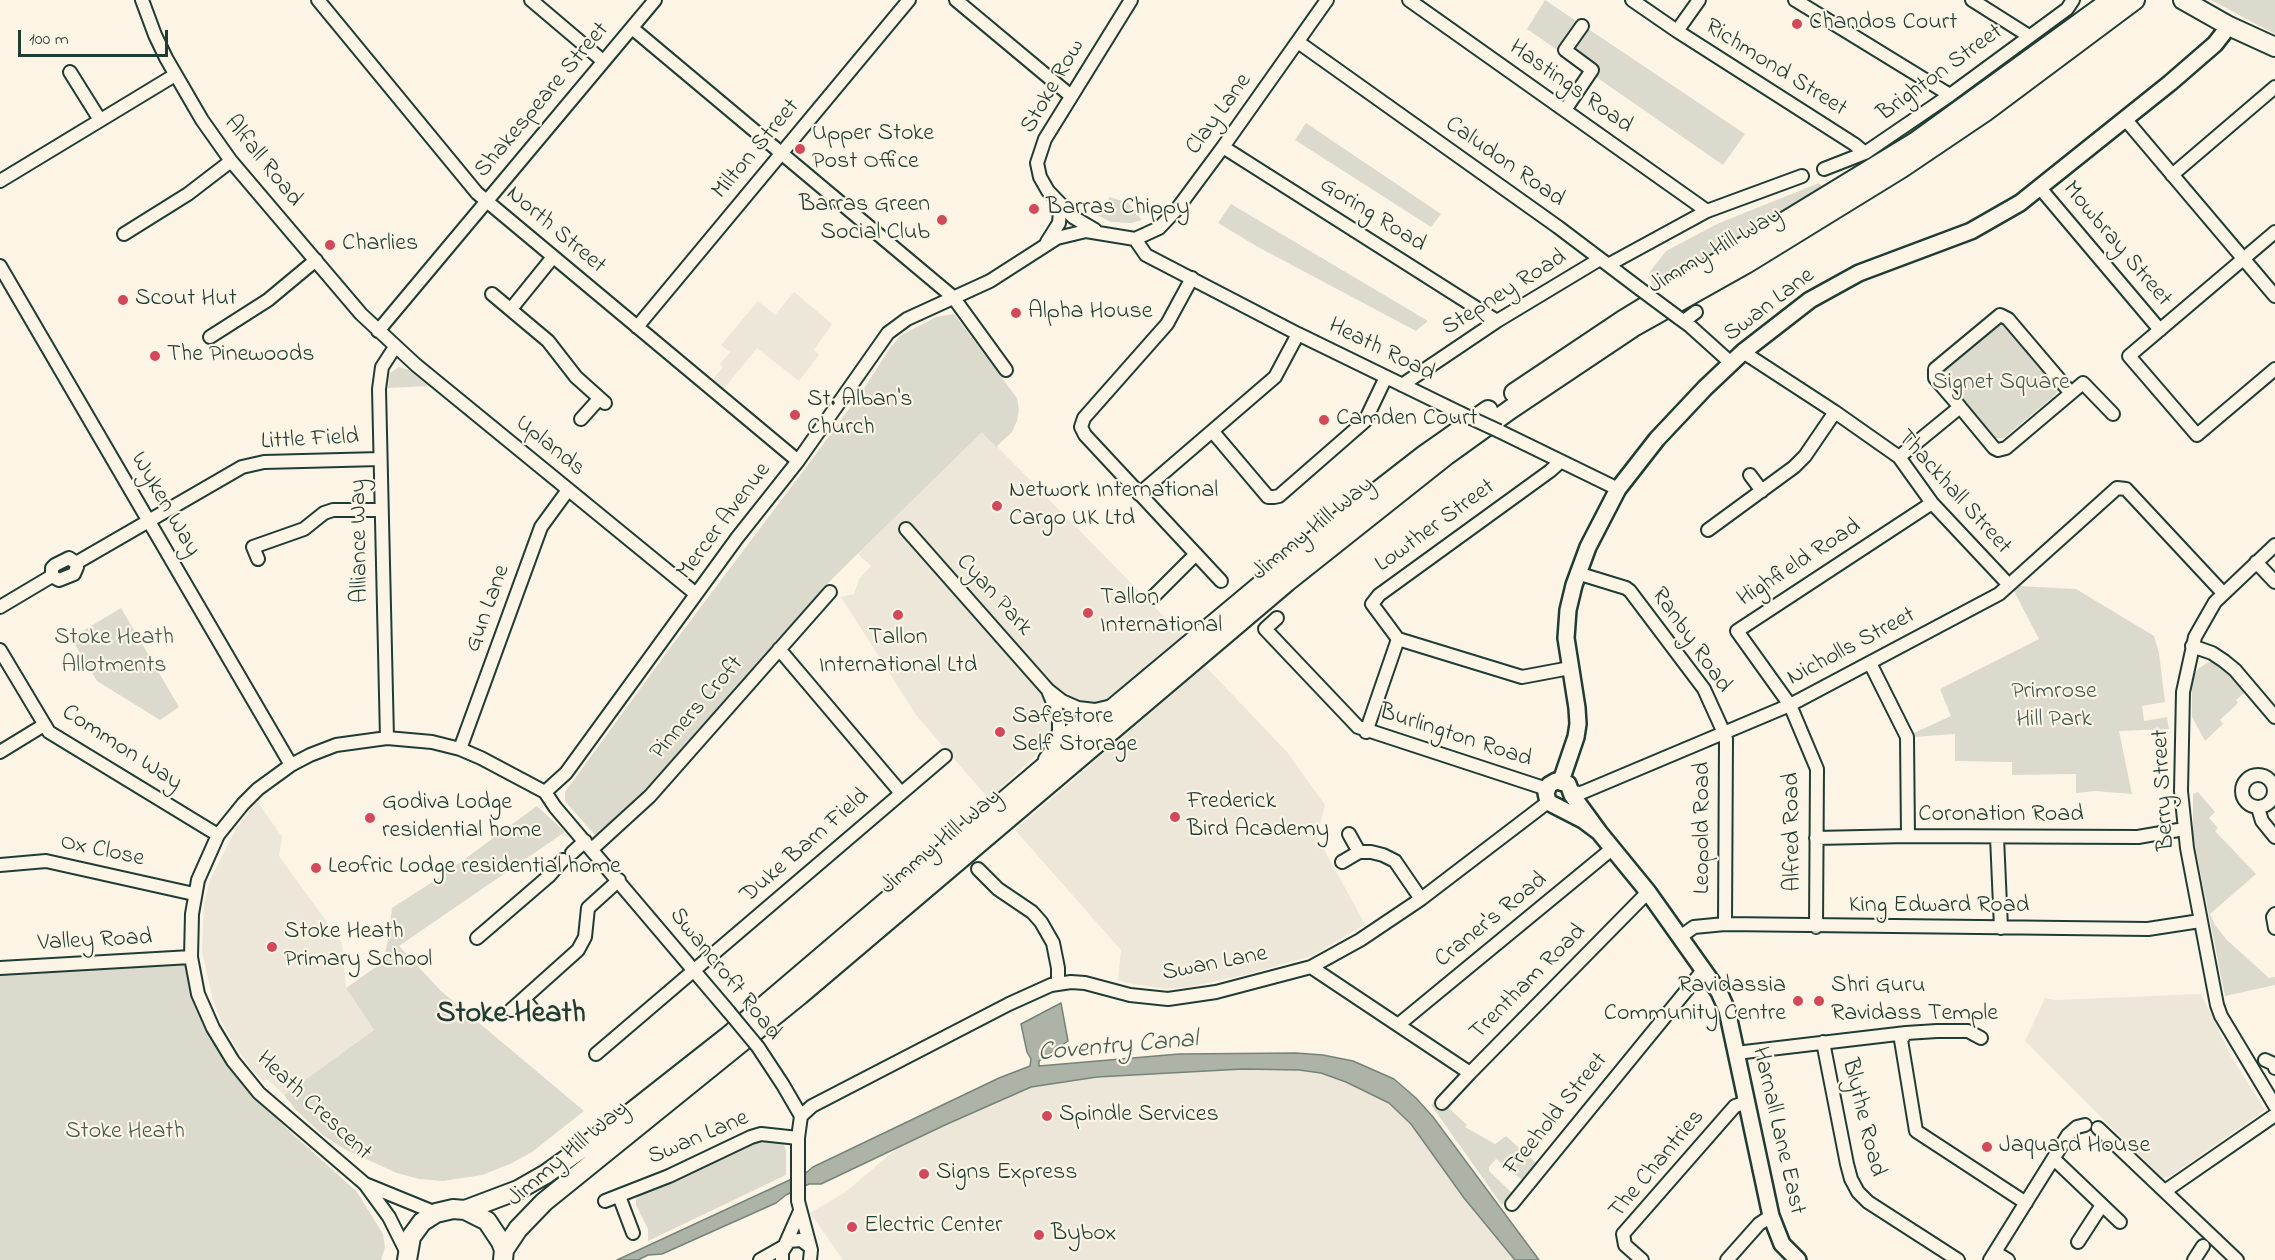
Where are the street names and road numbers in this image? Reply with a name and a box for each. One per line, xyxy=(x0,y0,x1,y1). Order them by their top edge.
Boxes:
street label: Richmond Street xyxy=(1698,14,1852,124)
street label: Shakespeare Street xyxy=(469,17,617,185)
street label: Brighton Street xyxy=(1873,19,2009,129)
street label: Stoke Row xyxy=(1016,35,1092,139)
street label: Hastings Road xyxy=(1503,35,1637,141)
street label: Clay Lane xyxy=(1181,69,1259,161)
street label: Milton Street xyxy=(707,94,807,206)
street label: Alfall Road xyxy=(216,111,308,213)
street label: Caludon Road xyxy=(1438,111,1570,215)
street label: Goring Road xyxy=(1313,172,1431,260)
street label: Mowbray Street xyxy=(2055,176,2177,314)
street label: North Street xyxy=(499,181,611,281)
street label: Jimmy Hill Way xyxy=(1644,202,1788,302)
street label: Stepney Road xyxy=(1437,244,1573,344)
street label: Swan Lane xyxy=(1719,262,1821,350)
street label: Heath Road xyxy=(1323,313,1439,389)
street label: Uplands xyxy=(508,410,590,484)
street label: Little Field xyxy=(260,424,360,458)
street label: Thackhall Street xyxy=(1889,425,2017,561)
street label: Wyken Way xyxy=(123,448,205,562)
street label: Mercer Avenue xyxy=(672,458,778,586)
street label: Jimmy Hill Way xyxy=(1247,472,1381,588)
street label: Lowther Street xyxy=(1370,474,1502,580)
street label: Alliance Way xyxy=(346,479,376,603)
street label: Highfield Road xyxy=(1733,513,1867,615)
street label: Cyan Park xyxy=(949,549,1037,643)
street label: Gun Lane xyxy=(460,561,518,657)
street label: Ranby Road xyxy=(1643,583,1737,699)
street label: Nicholls Street xyxy=(1783,602,1921,694)
street label: Pinners Croft xyxy=(645,651,751,767)
street label: Common Way xyxy=(55,699,187,799)
street label: Burlington Road xyxy=(1375,699,1535,775)
street label: Berry Street xyxy=(2147,729,2183,851)
street label: Leopold Road xyxy=(1690,762,1718,894)
street label: Alfred Road xyxy=(1779,772,1809,892)
street label: Duke Barn Field xyxy=(736,783,876,911)
street label: Jimmy Hill Way xyxy=(875,784,1009,902)
street label: Coronation Road xyxy=(1918,802,2084,830)
street label: Ox Close xyxy=(57,829,147,875)
street label: Craner's Road xyxy=(1430,867,1554,975)
street label: King Edward Road xyxy=(1849,893,2029,921)
street label: Swancroft Road xyxy=(662,903,786,1047)
street label: Trentham Road xyxy=(1465,919,1593,1047)
street label: Valley Road xyxy=(37,925,153,959)
street label: Swan Lane xyxy=(1160,941,1270,989)
street label: Harnall Lane East xyxy=(1744,1044,1810,1218)
street label: Heath Crescent xyxy=(249,1046,377,1168)
street label: Freehold Street xyxy=(1499,1048,1615,1182)
street label: Blythe Road xyxy=(1833,1056,1891,1180)
street label: Jimmy Hill Way xyxy=(502,1096,636,1214)
street label: The Chantries xyxy=(1604,1104,1712,1226)
street label: Swan Lane xyxy=(644,1105,754,1173)

